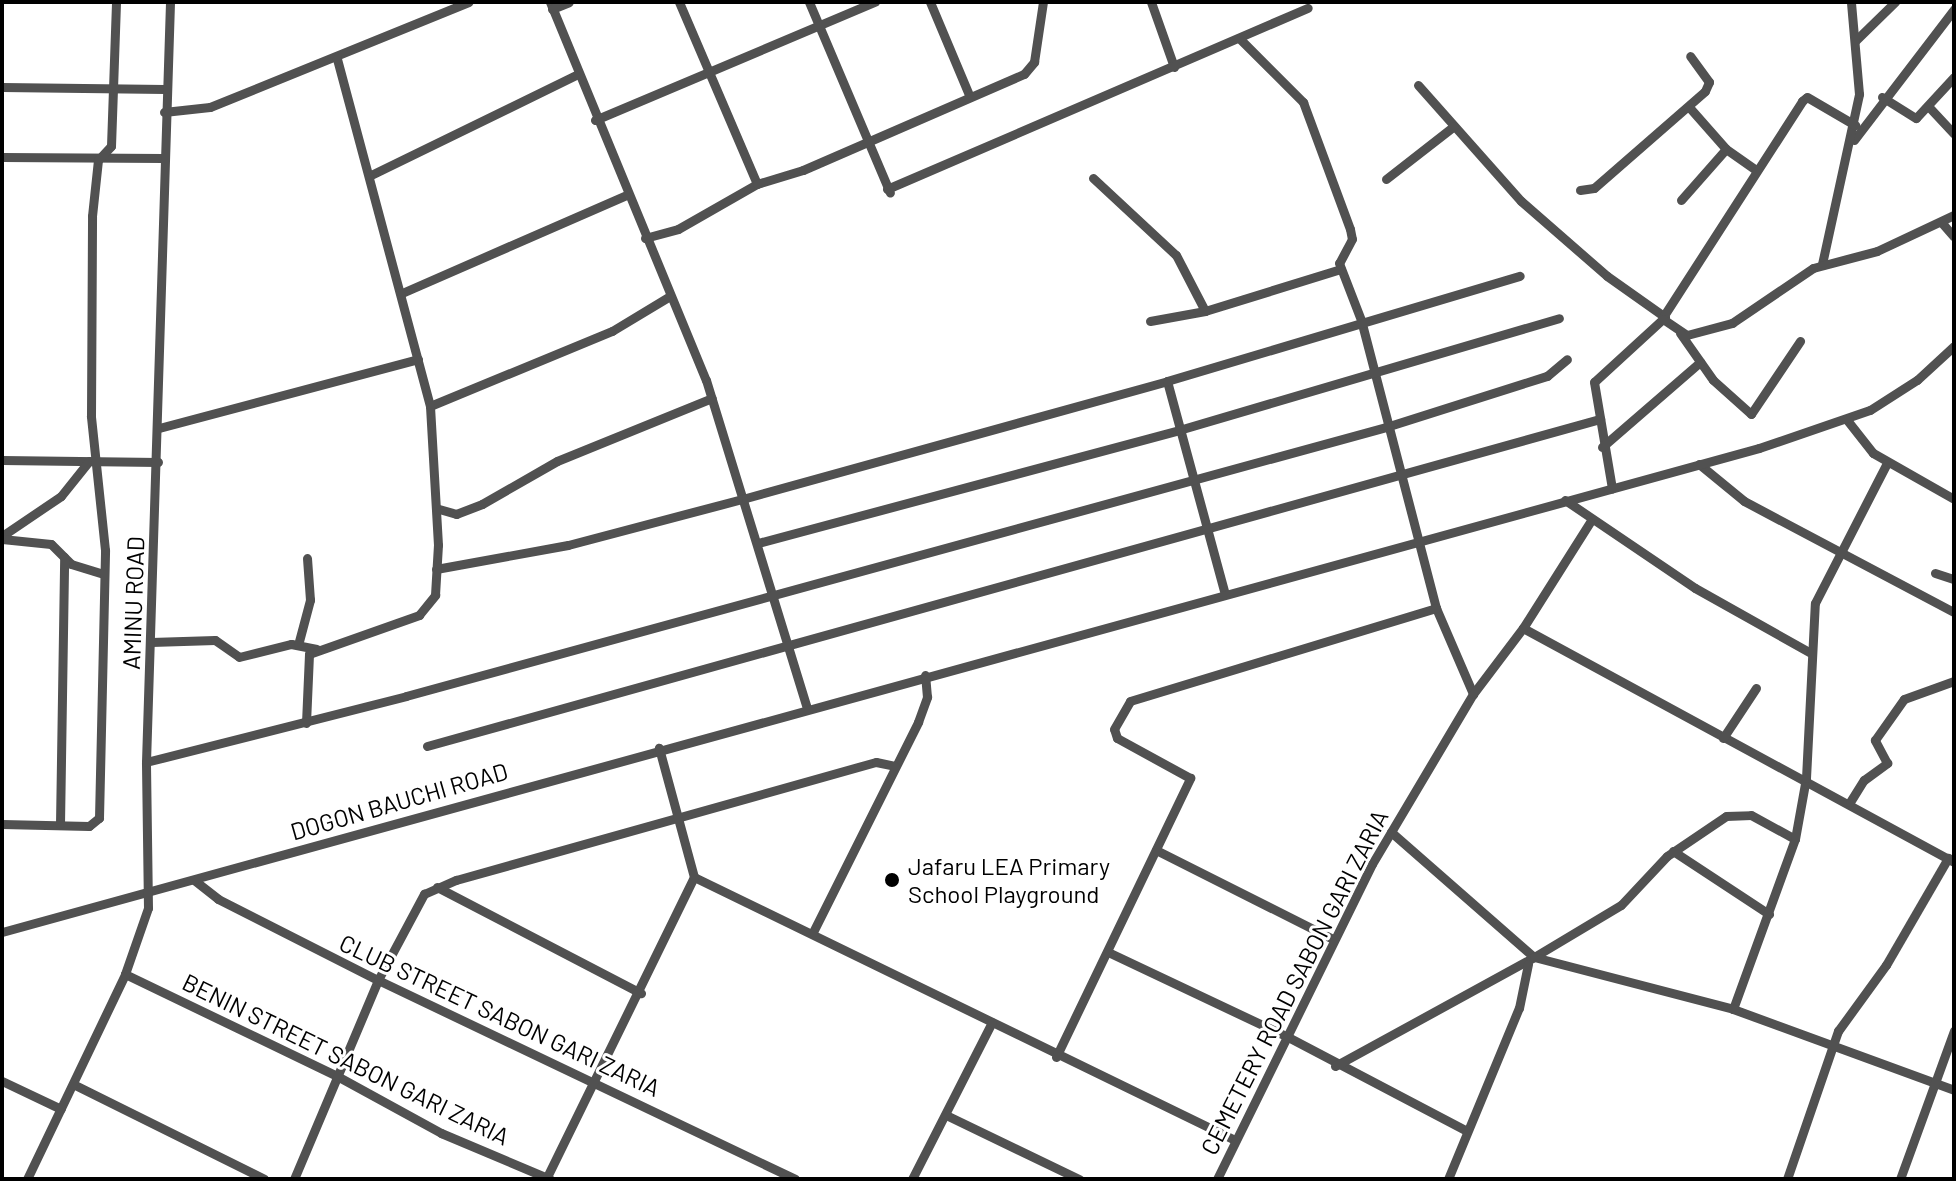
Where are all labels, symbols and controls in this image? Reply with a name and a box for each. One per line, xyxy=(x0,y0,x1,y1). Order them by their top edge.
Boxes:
street label: AMINU ROAD xyxy=(116,536,150,670)
street label: DOGON BAUCHI ROAD xyxy=(287,756,511,846)
street label: CEMETERY ROAD SABON GARI ZARIA xyxy=(1194,805,1394,1159)
place label: Jafaru LEA Primary School Playground xyxy=(908,852,1110,908)
marker: Jafaru LEA Primary School Playground xyxy=(883,871,901,889)
street label: CLUB STREET SABON GARI ZARIA xyxy=(335,928,665,1102)
street label: BENIN STREET SABON GARI ZARIA xyxy=(178,967,514,1151)

